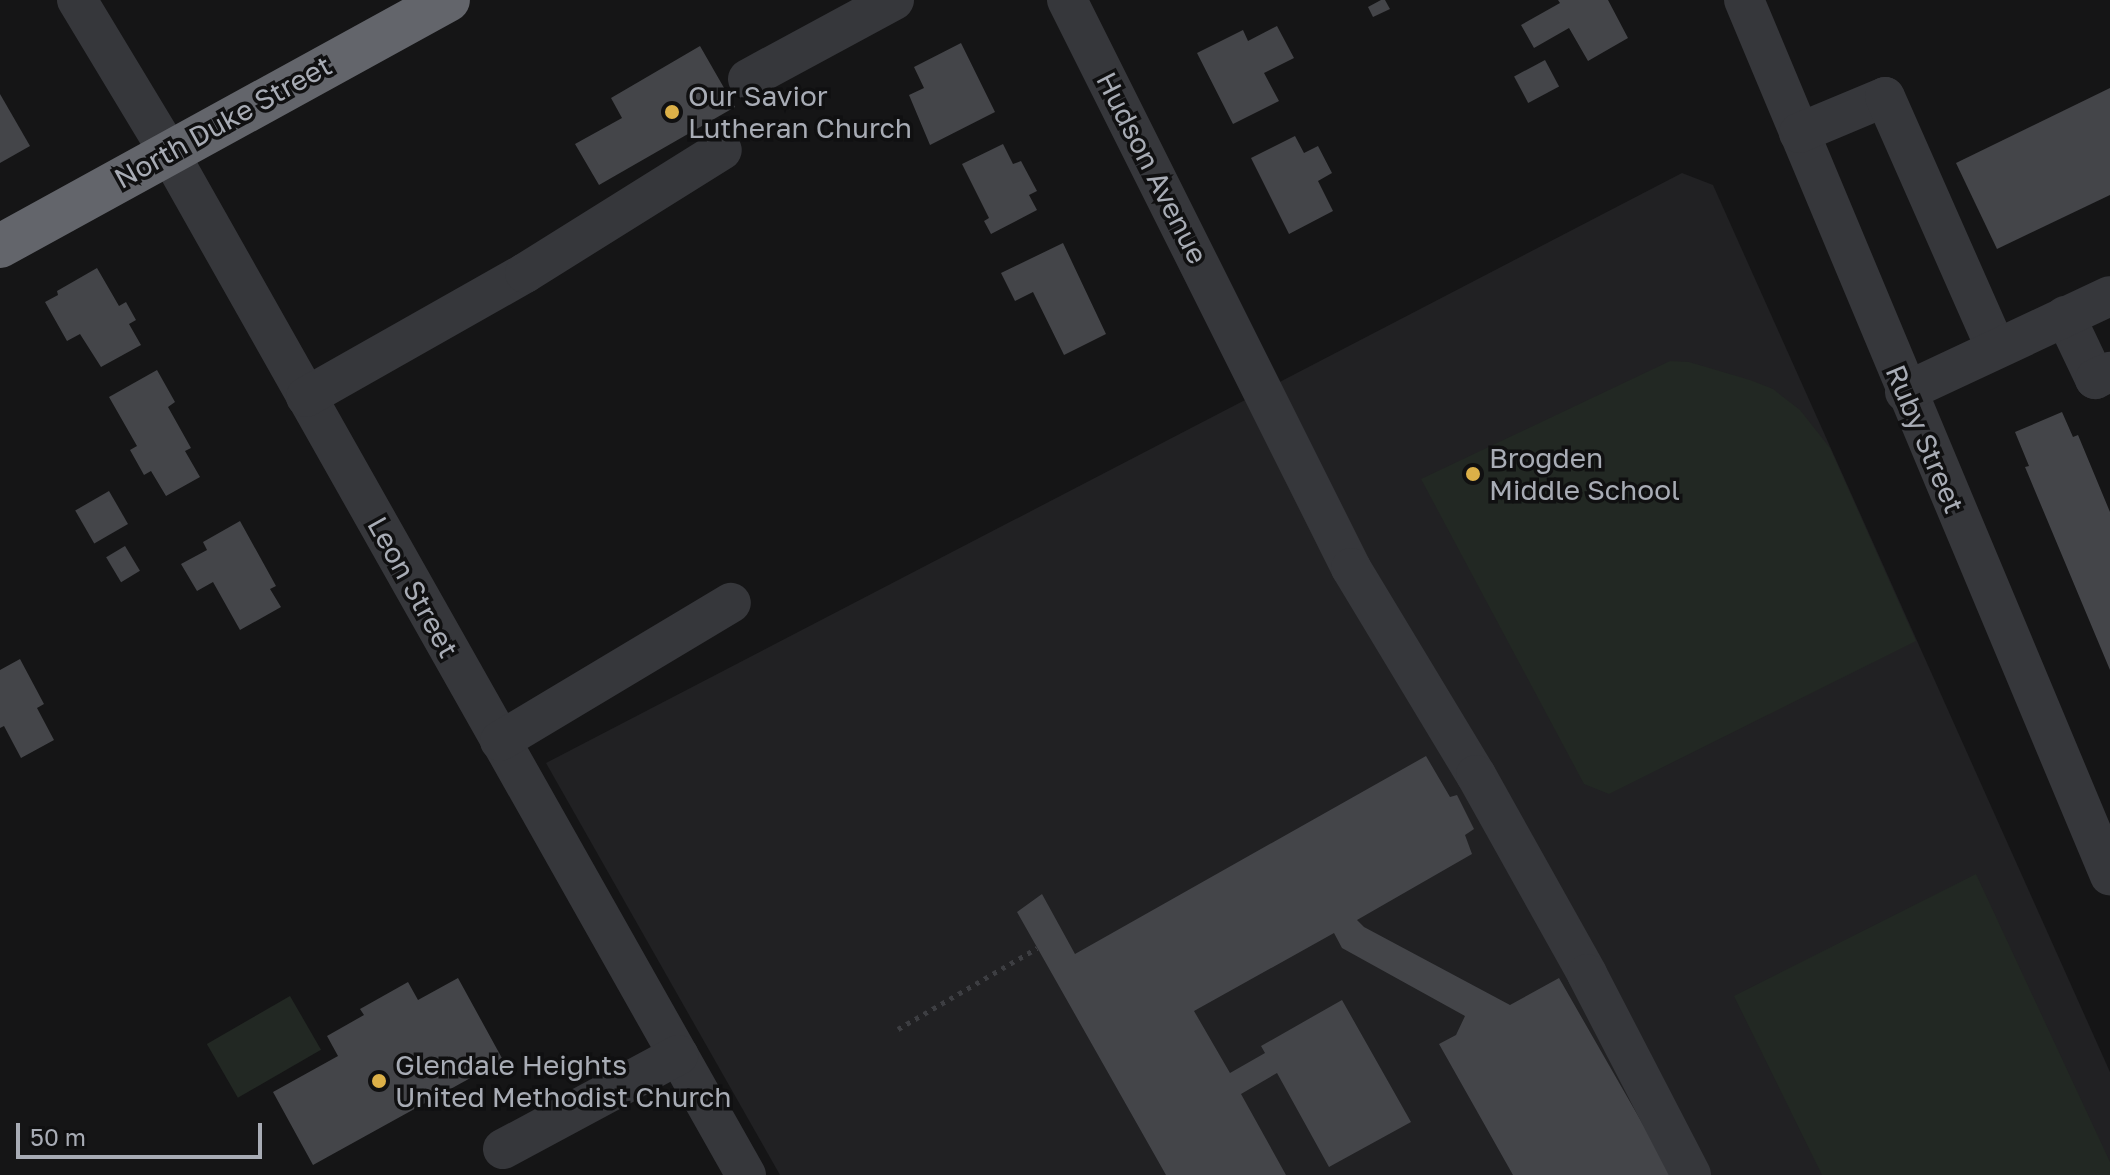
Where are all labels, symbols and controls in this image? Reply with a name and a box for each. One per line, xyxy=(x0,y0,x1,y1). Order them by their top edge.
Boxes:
street label: North Duke Street xyxy=(109,48,337,196)
street label: Hudson Avenue xyxy=(1089,67,1215,269)
place label: Our Savior Lutheran Church xyxy=(688,79,912,145)
marker: Our Savior Lutheran Church xyxy=(663,103,681,121)
street label: Ruby Street xyxy=(1879,360,1971,518)
place label: Brogden Middle School xyxy=(1489,441,1680,507)
marker: Brogden Middle School xyxy=(1464,465,1482,483)
street label: Leon Street xyxy=(361,511,465,663)
place label: Glendale Heights United Methodist Church xyxy=(395,1048,731,1114)
marker: Glendale Heights United Methodist Church xyxy=(370,1072,388,1090)
scale bar xyxy=(20,1107,266,1157)
text: 50 m xyxy=(30,1122,86,1151)

